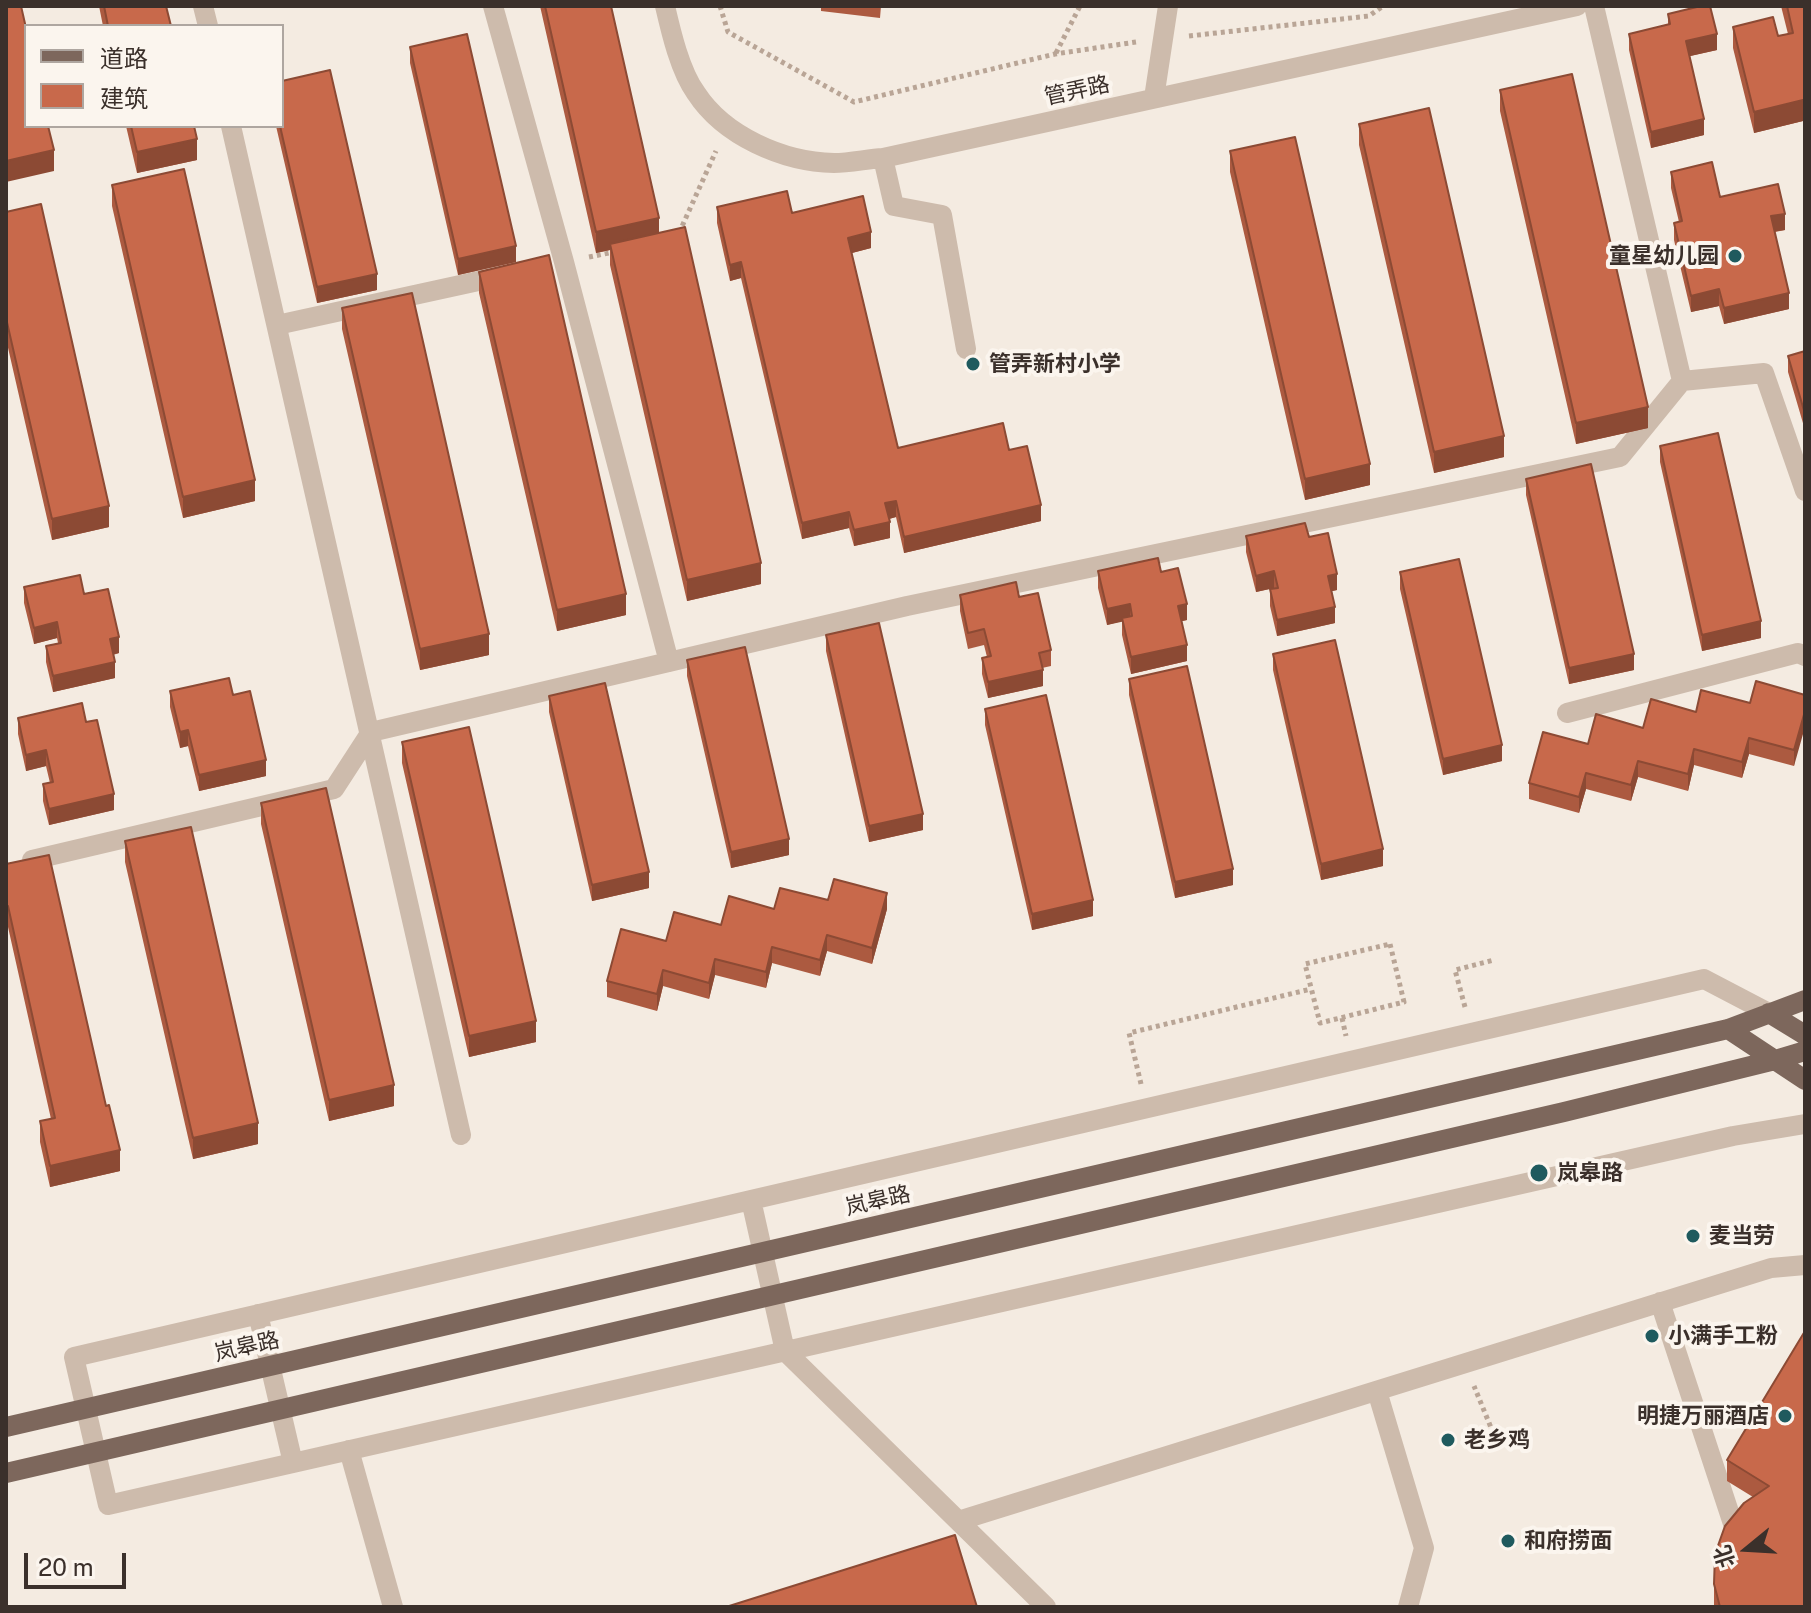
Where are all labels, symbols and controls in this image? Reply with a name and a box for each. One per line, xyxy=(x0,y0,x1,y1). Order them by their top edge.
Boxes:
legend xyxy=(24,24,284,128)
text: 道路 xyxy=(100,44,148,72)
street label: 管弄路 xyxy=(1042,71,1112,111)
text: 建筑 xyxy=(100,84,148,112)
place label: 童星幼儿园 xyxy=(1609,243,1719,269)
marker: 童星幼儿园 xyxy=(1726,247,1744,265)
place label: 管弄新村小学 xyxy=(989,351,1121,377)
marker: 管弄新村小学 xyxy=(964,355,982,373)
place label: 岚皋路 xyxy=(1557,1160,1623,1186)
marker: 岚皋路 xyxy=(1528,1162,1550,1184)
street label: 岚皋路 xyxy=(843,1181,913,1221)
place label: 麦当劳 xyxy=(1709,1223,1775,1249)
marker: 麦当劳 xyxy=(1684,1227,1702,1245)
place label: 小满手工粉 xyxy=(1668,1323,1778,1349)
street label: 岚皋路 xyxy=(212,1327,282,1367)
marker: 小满手工粉 xyxy=(1643,1327,1661,1345)
place label: 明捷万丽酒店 xyxy=(1637,1403,1769,1429)
marker: 明捷万丽酒店 xyxy=(1776,1407,1794,1425)
place label: 老乡鸡 xyxy=(1464,1427,1530,1453)
marker: 老乡鸡 xyxy=(1439,1431,1457,1449)
north arrow xyxy=(1707,1509,1787,1589)
place label: 和府捞面 xyxy=(1524,1528,1612,1554)
marker: 和府捞面 xyxy=(1499,1532,1517,1550)
scale bar xyxy=(28,1537,130,1587)
text: 北 xyxy=(1708,1542,1740,1571)
text: 20 m xyxy=(38,1553,94,1581)

